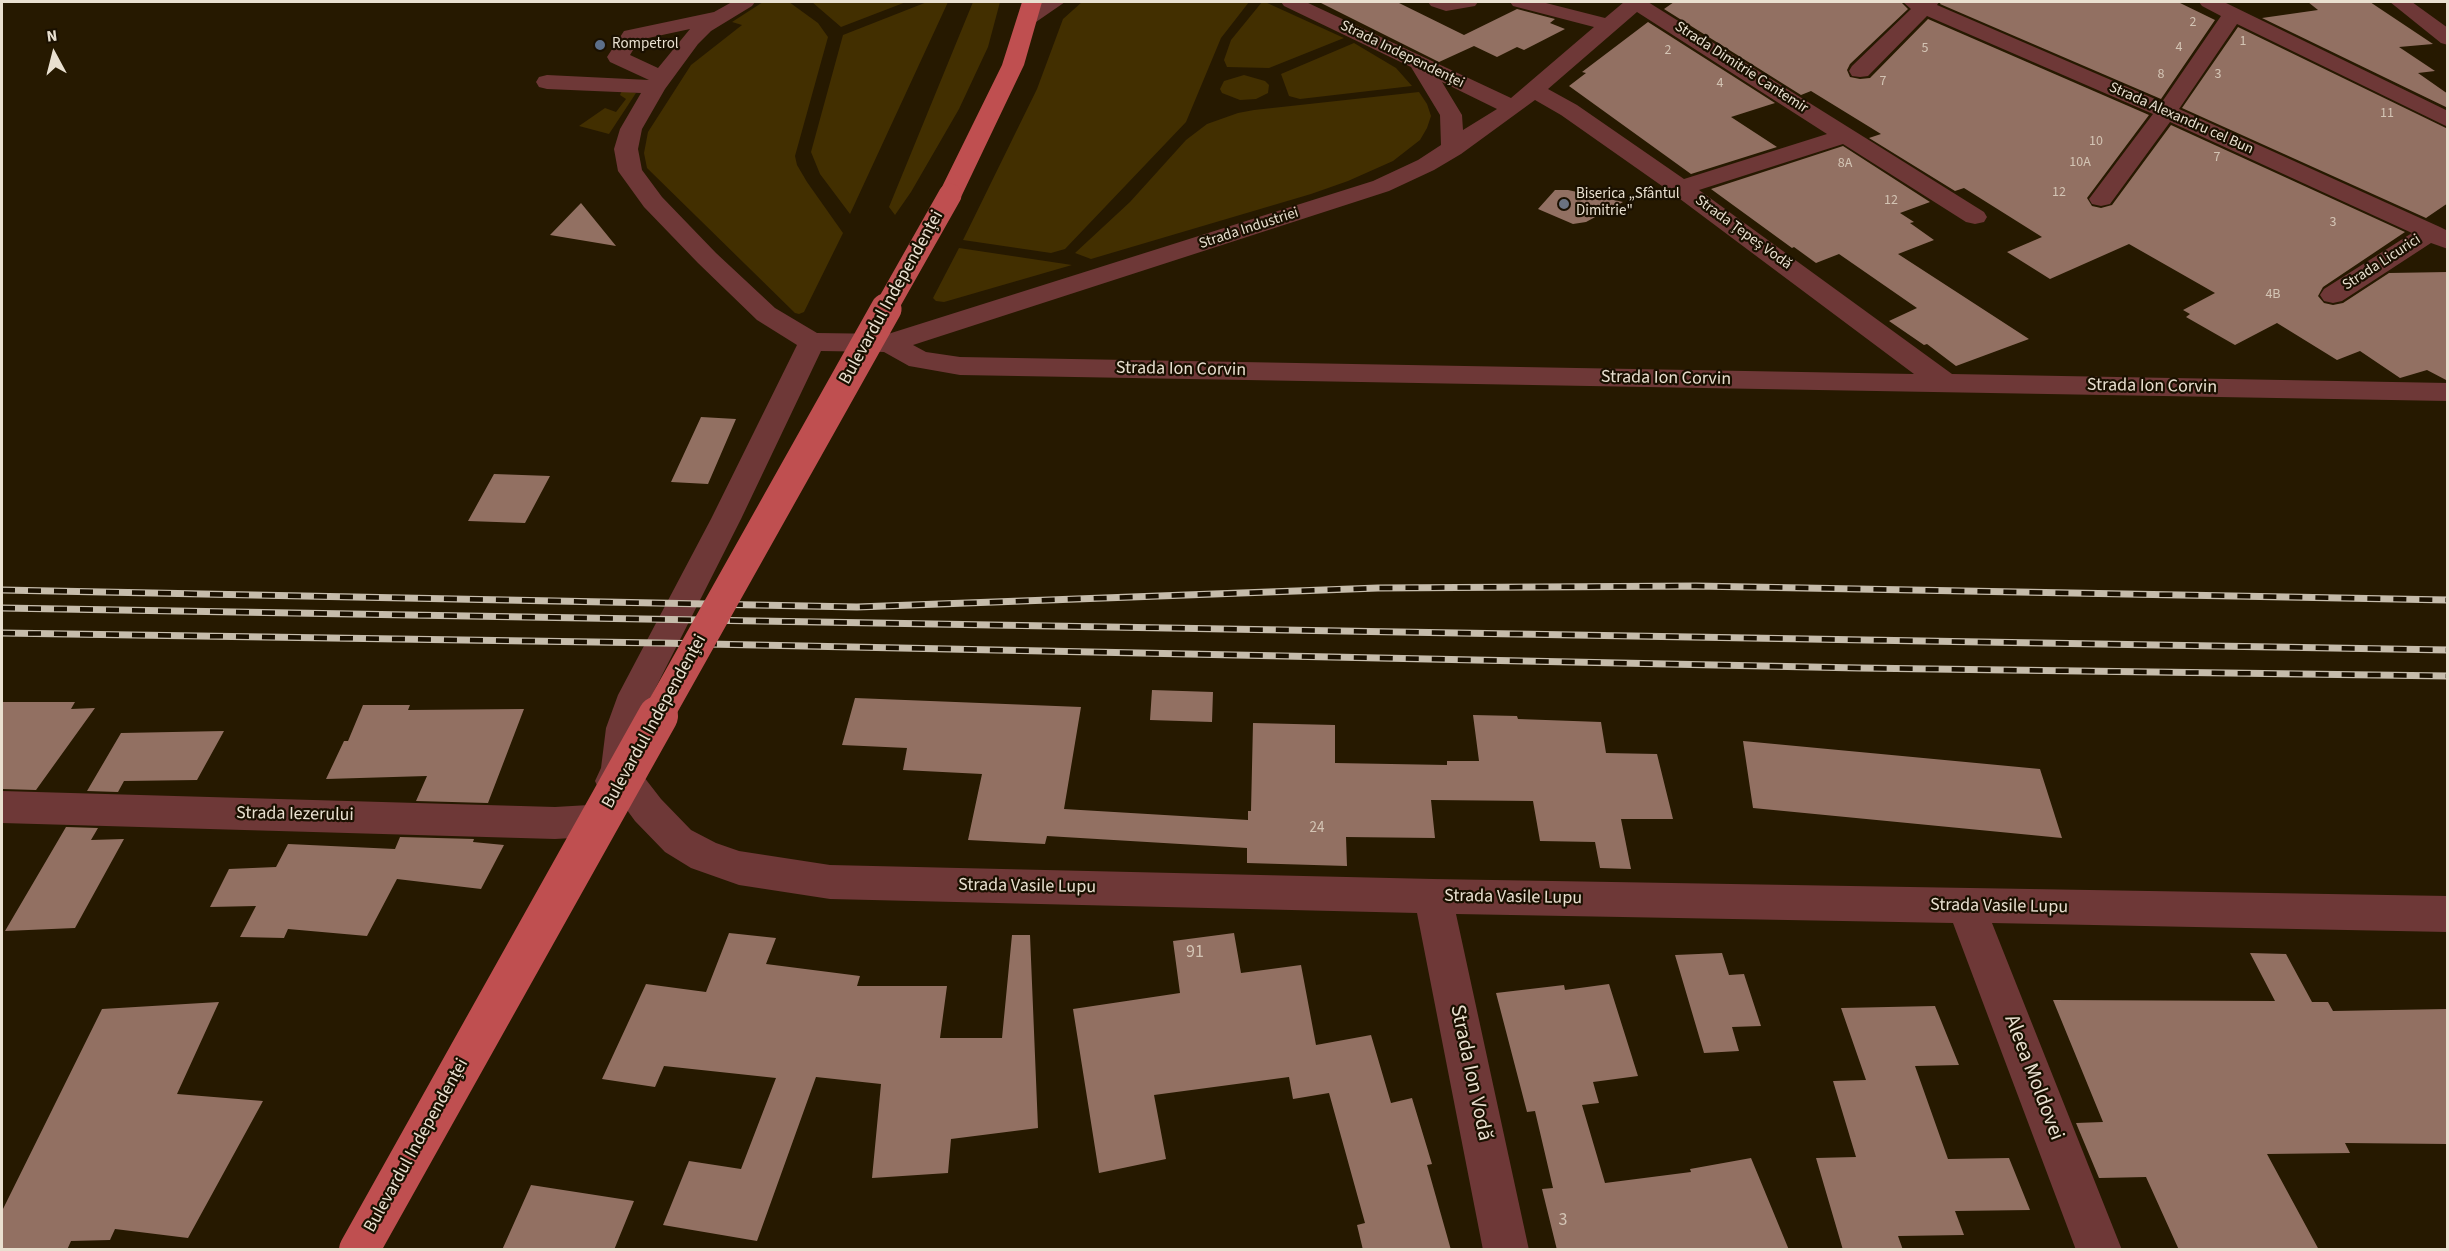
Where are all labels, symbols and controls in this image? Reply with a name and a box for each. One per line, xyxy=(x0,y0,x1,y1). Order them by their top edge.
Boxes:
house number: 2 xyxy=(2190,15,2196,31)
street label: Strada Independenței xyxy=(1337,17,1467,93)
street label: Strada Dimitrie Cantemir xyxy=(1671,18,1811,118)
north arrow xyxy=(24,24,84,84)
text: N xyxy=(45,25,58,48)
house number: 1 xyxy=(2240,34,2246,50)
place label: Rompetrol xyxy=(612,36,679,54)
marker: Rompetrol xyxy=(593,38,607,52)
house number: 4 xyxy=(2176,40,2182,56)
house number: 5 xyxy=(1922,41,1928,57)
house number: 2 xyxy=(1665,43,1671,59)
house number: 8 xyxy=(2158,67,2164,83)
house number: 3 xyxy=(2215,67,2221,83)
house number: 7 xyxy=(1880,74,1886,90)
house number: 4 xyxy=(1717,76,1723,92)
street label: Strada Alexandru cel Bun xyxy=(2106,79,2256,159)
house number: 11 xyxy=(2380,106,2394,122)
house number: 10 xyxy=(2089,134,2103,150)
house number: 7 xyxy=(2214,150,2220,166)
house number: 10A xyxy=(2069,155,2091,171)
house number: 8A xyxy=(1838,156,1852,172)
house number: 12 xyxy=(2052,185,2066,201)
place label: Biserica „Sfântul Dimitrie" xyxy=(1576,186,1680,221)
street label: Strada Țepeș Vodă xyxy=(1691,192,1795,274)
house number: 12 xyxy=(1884,193,1898,209)
marker: Biserica „Sfântul Dimitrie" xyxy=(1557,197,1571,211)
street label: Strada Industriei xyxy=(1197,204,1301,254)
street label: Bulevardul Independenței xyxy=(835,207,949,389)
house number: 3 xyxy=(2330,215,2336,231)
street label: Strada Licurici xyxy=(2340,231,2424,295)
house number: 4B xyxy=(2265,287,2281,303)
street label: Strada Ion Corvin xyxy=(1116,358,1246,382)
street label: Strada Ion Corvin xyxy=(1601,367,1731,391)
street label: Strada Ion Corvin xyxy=(2087,375,2217,399)
street label: Bulevardul Independenței xyxy=(598,631,712,813)
street label: Strada Iezerului xyxy=(236,803,354,827)
house number: 24 xyxy=(1310,820,1324,838)
street label: Strada Vasile Lupu xyxy=(958,875,1096,899)
street label: Strada Vasile Lupu xyxy=(1444,886,1582,910)
street label: Strada Vasile Lupu xyxy=(1930,895,2068,919)
house number: 91 xyxy=(1186,942,1204,964)
street label: Strada Ion Vodă xyxy=(1443,1003,1497,1143)
street label: Aleea Moldovei xyxy=(1998,1012,2068,1144)
street label: Bulevardul Independenței xyxy=(360,1055,474,1237)
house number: 3 xyxy=(1559,1210,1567,1232)

